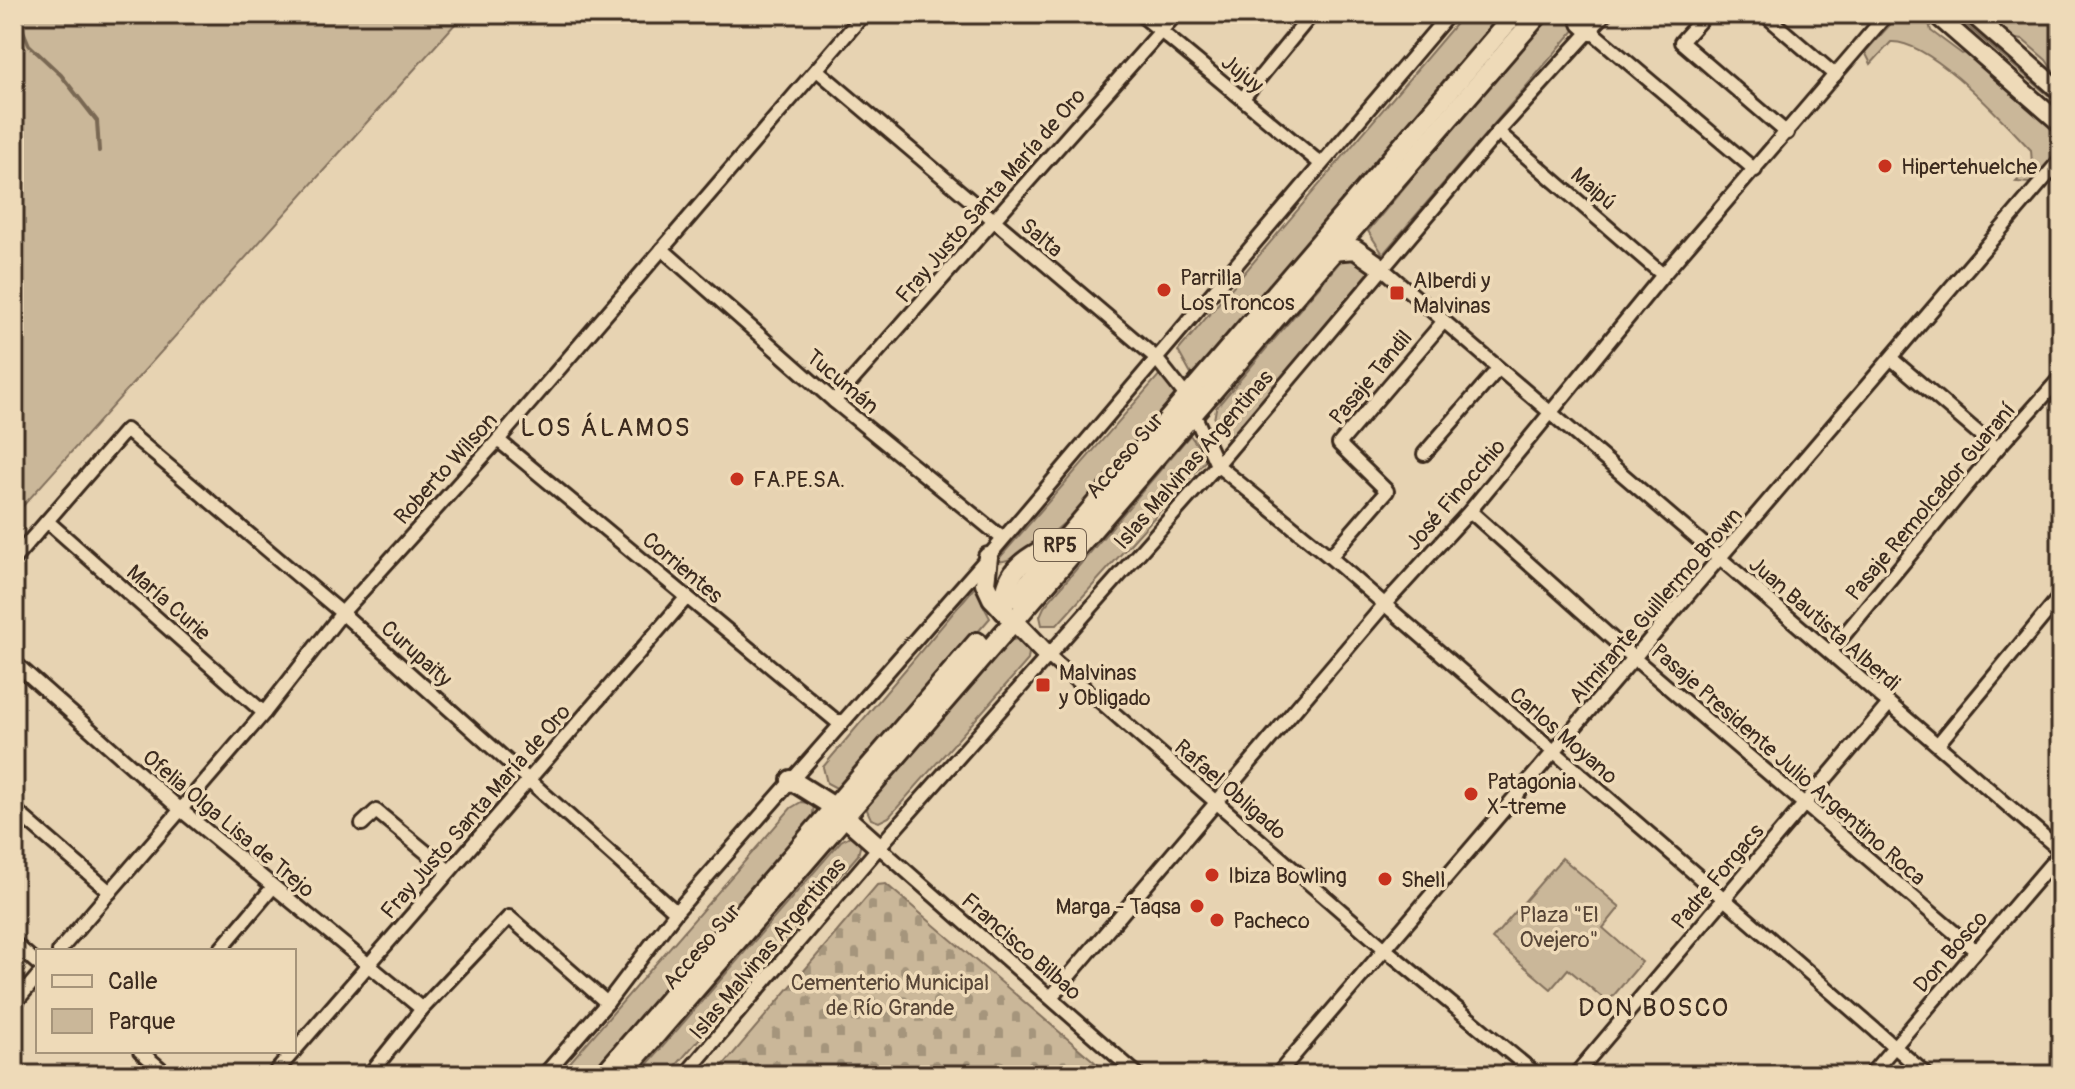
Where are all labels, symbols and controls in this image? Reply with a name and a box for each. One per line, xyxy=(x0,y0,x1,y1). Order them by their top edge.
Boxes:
street label: Jujuy xyxy=(1215,48,1269,99)
street label: Fray Justo Santa María de Oro xyxy=(890,82,1092,309)
place label: Hipertehuelche xyxy=(1901,153,2038,181)
marker: Hipertehuelche xyxy=(1876,157,1894,175)
street label: Maipú xyxy=(1565,161,1622,216)
street label: Salta xyxy=(1014,212,1069,264)
place label: Parrilla Los Troncos xyxy=(1180,264,1295,317)
place label: Alberdi y Malvinas xyxy=(1413,267,1491,320)
marker: Parrilla Los Troncos xyxy=(1155,281,1173,299)
marker: Alberdi y Malvinas xyxy=(1388,284,1406,302)
street label: Pasaje Tandil xyxy=(1323,325,1418,431)
street label: Tucumán xyxy=(800,343,884,420)
street label: Islas Malvinas Argentinas xyxy=(1108,364,1280,555)
street label: Pasaje Remolcador Guaraní xyxy=(1840,397,2022,607)
street label: Roberto Wilson xyxy=(388,407,503,531)
street label: Acceso Sur xyxy=(1080,407,1170,505)
district label: LOS ÁLAMOS xyxy=(520,412,692,444)
street label: José Finocchio xyxy=(1400,433,1512,556)
place label: FA.PE.SA. xyxy=(753,466,845,494)
marker: FA.PE.SA. xyxy=(728,470,746,488)
street label: Almirante Guillermo Brown xyxy=(1563,502,1749,709)
street label: Corrientes xyxy=(636,526,729,610)
road number: RP5 xyxy=(1034,529,1086,561)
street label: Juan Bautista Alberdi xyxy=(1743,550,1906,697)
street label: María Curie xyxy=(121,559,216,647)
street label: Curupaity xyxy=(375,614,458,693)
street label: Pasaje Presidente Julio Argentino Roca xyxy=(1645,638,1932,892)
place label: Malvinas y Obligado xyxy=(1058,659,1151,712)
marker: Malvinas y Obligado xyxy=(1034,676,1052,694)
street label: Carlos Moyano xyxy=(1503,681,1623,791)
street label: Fray Justo Santa María de Oro xyxy=(375,698,577,925)
street label: Rafael Obligado xyxy=(1169,733,1292,846)
street label: Ofelia Olga Lisa de Trejo xyxy=(136,744,320,904)
place label: Patagonia X-treme xyxy=(1487,768,1576,821)
marker: Patagonia X-treme xyxy=(1462,785,1480,803)
street label: Padre Forgacs xyxy=(1665,818,1770,935)
street label: Islas Malvinas Argentinas xyxy=(683,852,852,1045)
place label: Ibiza Bowling xyxy=(1228,862,1347,890)
marker: Ibiza Bowling xyxy=(1203,866,1221,884)
place label: Shell xyxy=(1401,866,1445,894)
marker: Shell xyxy=(1376,870,1394,888)
street label: Francisco Bilbao xyxy=(955,887,1087,1007)
place label: Marga - Taqsa xyxy=(1055,893,1181,921)
marker: Marga - Taqsa xyxy=(1188,897,1206,915)
street label: Acceso Sur xyxy=(657,898,747,996)
park label: Plaza "El Ovejero" xyxy=(1519,901,1599,954)
street label: Don Bosco xyxy=(1907,905,1994,998)
place label: Pacheco xyxy=(1233,907,1310,935)
marker: Pacheco xyxy=(1208,911,1226,929)
legend xyxy=(36,949,296,1053)
text: Calle xyxy=(108,967,157,996)
park label: Cementerio Municipal de Río Grande xyxy=(791,969,989,1022)
district label: DON BOSCO xyxy=(1578,992,1730,1024)
text: Parque xyxy=(108,1007,175,1036)

